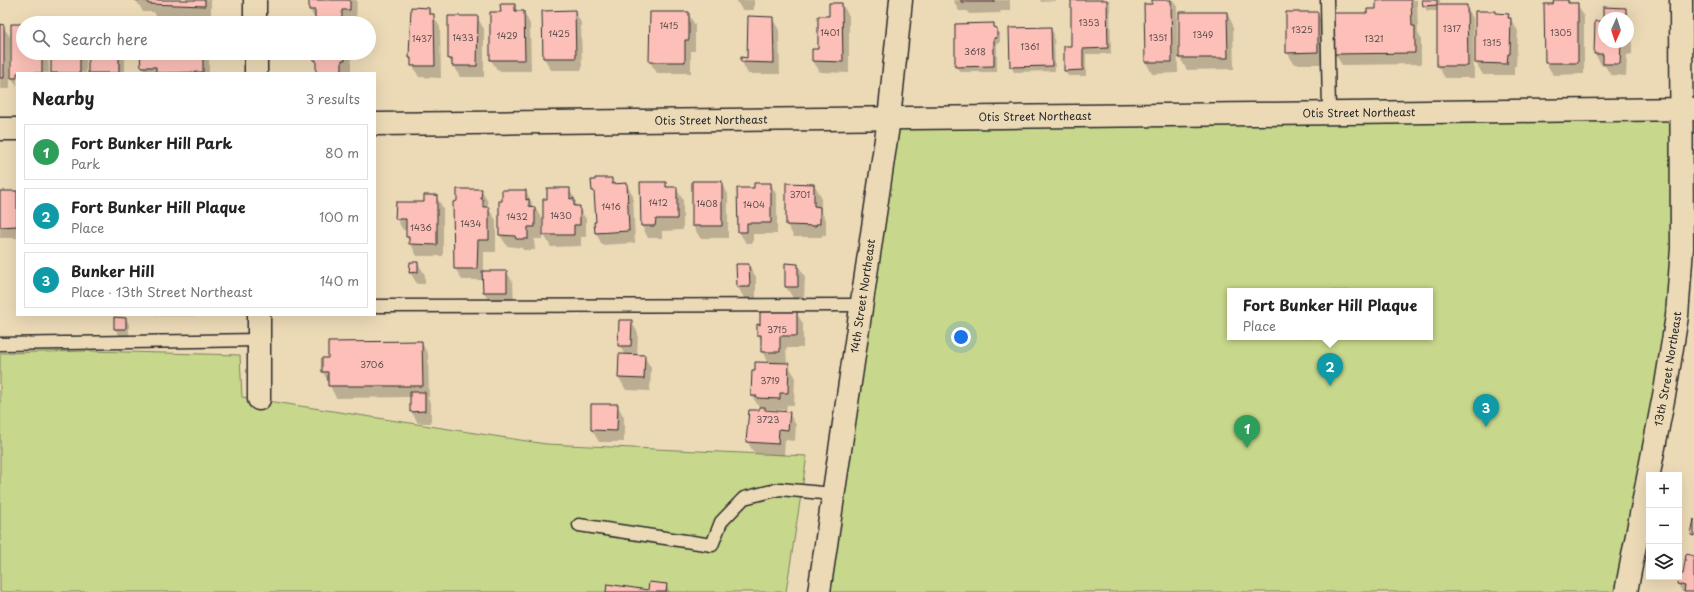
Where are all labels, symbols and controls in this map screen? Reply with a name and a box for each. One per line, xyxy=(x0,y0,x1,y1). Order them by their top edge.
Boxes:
north arrow xyxy=(1598,12,1634,48)
house number: 1353 xyxy=(1078,15,1100,29)
search box xyxy=(16,16,376,60)
house number: 1415 xyxy=(660,18,679,32)
house number: 1317 xyxy=(1443,21,1461,35)
house number: 1325 xyxy=(1291,22,1313,36)
house number: 1401 xyxy=(820,25,840,39)
house number: 1305 xyxy=(1550,25,1572,39)
house number: 1425 xyxy=(548,26,570,40)
icon: search xyxy=(30,27,52,49)
text: Search here xyxy=(62,27,148,50)
house number: 1349 xyxy=(1193,27,1213,41)
house number: 1429 xyxy=(497,28,517,42)
house number: 1433 xyxy=(452,30,474,44)
house number: 1351 xyxy=(1149,30,1167,44)
house number: 1437 xyxy=(412,31,432,45)
house number: 1321 xyxy=(1364,31,1384,45)
house number: 1315 xyxy=(1483,35,1502,49)
house number: 1361 xyxy=(1021,39,1039,53)
house number: 3618 xyxy=(964,44,986,58)
text: Nearby xyxy=(32,85,94,111)
text: 3 results xyxy=(306,89,360,108)
street label: Otis Street Northeast xyxy=(1302,103,1416,121)
street label: Otis Street Northeast xyxy=(978,107,1092,125)
street label: Otis Street Northeast xyxy=(654,111,768,129)
text: Fort Bunker Hill Park xyxy=(71,131,233,154)
text: 1 xyxy=(43,143,49,162)
text: 80 m xyxy=(325,143,359,162)
text: Park xyxy=(71,154,100,173)
house number: 3701 xyxy=(790,187,810,201)
text: Fort Bunker Hill Plaque xyxy=(71,195,246,218)
house number: 1412 xyxy=(648,195,668,209)
house number: 1408 xyxy=(696,196,718,210)
house number: 1404 xyxy=(743,197,765,211)
house number: 1416 xyxy=(601,199,621,213)
text: 2 xyxy=(41,207,51,226)
text: 100 m xyxy=(319,207,359,226)
house number: 1430 xyxy=(550,208,572,222)
house number: 1432 xyxy=(506,209,528,223)
house number: 1434 xyxy=(460,216,482,230)
text: Place xyxy=(71,218,104,237)
house number: 1436 xyxy=(410,220,432,234)
street label: 14th Street Northeast xyxy=(845,237,879,354)
text: Bunker Hill xyxy=(71,259,154,282)
text: 3 xyxy=(42,271,50,290)
text: 140 m xyxy=(320,271,359,290)
text: Place · 13th Street Northeast xyxy=(71,282,253,301)
popup xyxy=(1227,288,1433,340)
text: Fort Bunker Hill Plaque xyxy=(1243,293,1417,316)
street label: 13th Street Northeast xyxy=(1649,310,1685,428)
text: Place xyxy=(1243,316,1276,335)
house number: 3715 xyxy=(767,322,787,336)
your location xyxy=(951,327,971,347)
pin: 2 xyxy=(1317,353,1343,386)
house number: 3706 xyxy=(360,357,384,371)
house number: 3719 xyxy=(760,373,780,387)
pin: 3 xyxy=(1473,394,1499,427)
house number: 3723 xyxy=(756,412,780,426)
pin: 1 xyxy=(1234,415,1260,448)
map controls xyxy=(1646,472,1682,580)
button: + xyxy=(1646,472,1682,508)
button: − xyxy=(1646,508,1682,544)
button: layers xyxy=(1646,544,1682,580)

